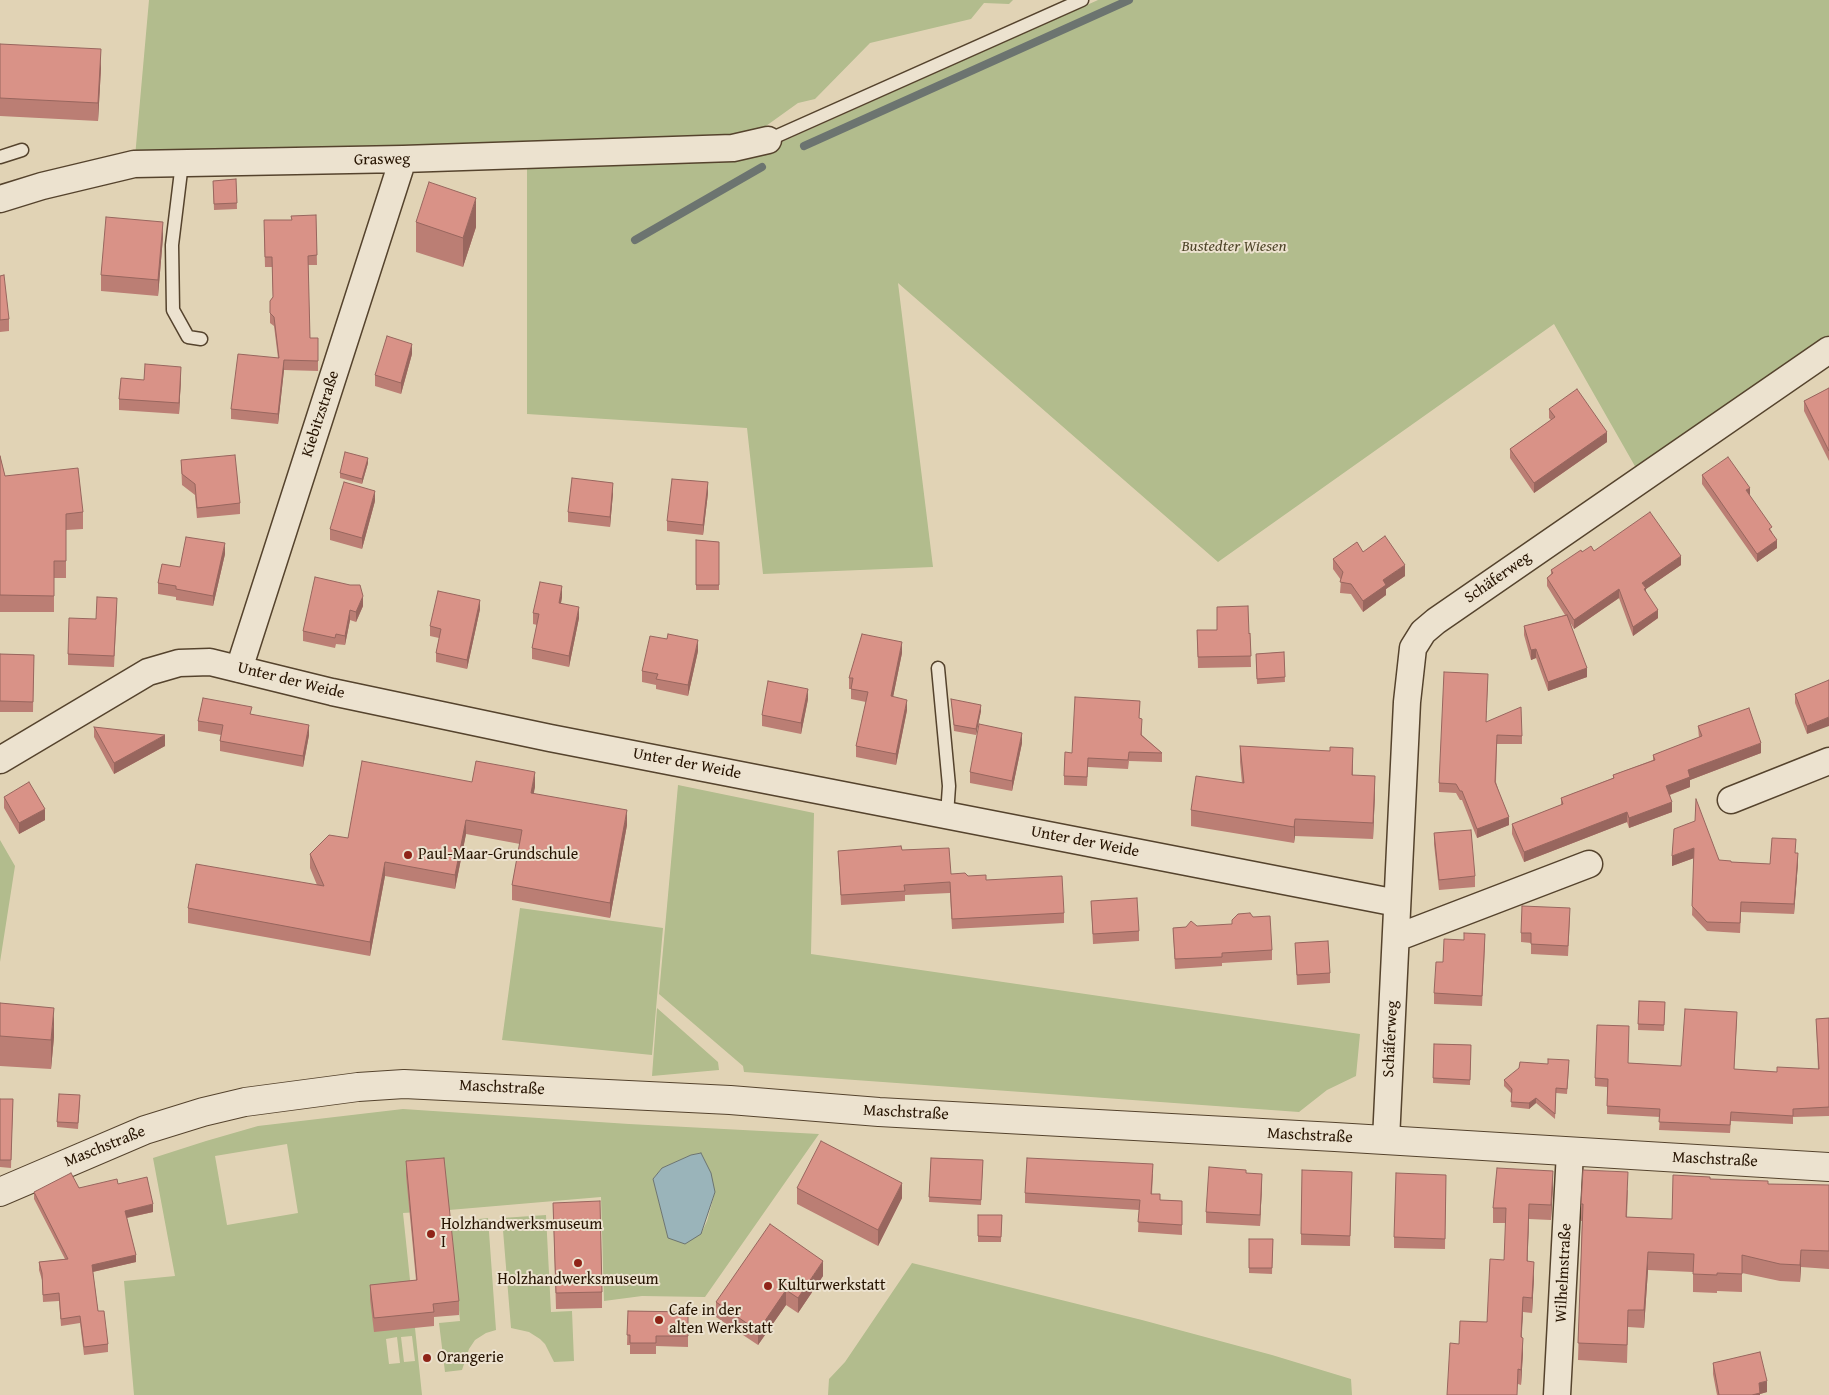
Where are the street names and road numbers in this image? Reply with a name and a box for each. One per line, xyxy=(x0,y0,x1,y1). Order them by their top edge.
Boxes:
street label: Grasweg xyxy=(354,150,410,170)
street label: Kiebitzstraße xyxy=(298,368,344,460)
street label: Schäferweg xyxy=(1461,548,1535,608)
street label: Unter der Weide xyxy=(235,658,347,704)
street label: Unter der Weide xyxy=(631,744,743,784)
street label: Unter der Weide xyxy=(1029,822,1141,862)
street label: Schäferweg xyxy=(1379,1000,1403,1078)
street label: Maschstraße xyxy=(459,1076,545,1100)
street label: Maschstraße xyxy=(863,1101,949,1125)
street label: Maschstraße xyxy=(62,1122,148,1172)
street label: Maschstraße xyxy=(1267,1124,1353,1148)
street label: Maschstraße xyxy=(1672,1148,1758,1172)
street label: Wilhelmstraße xyxy=(1552,1223,1576,1323)

